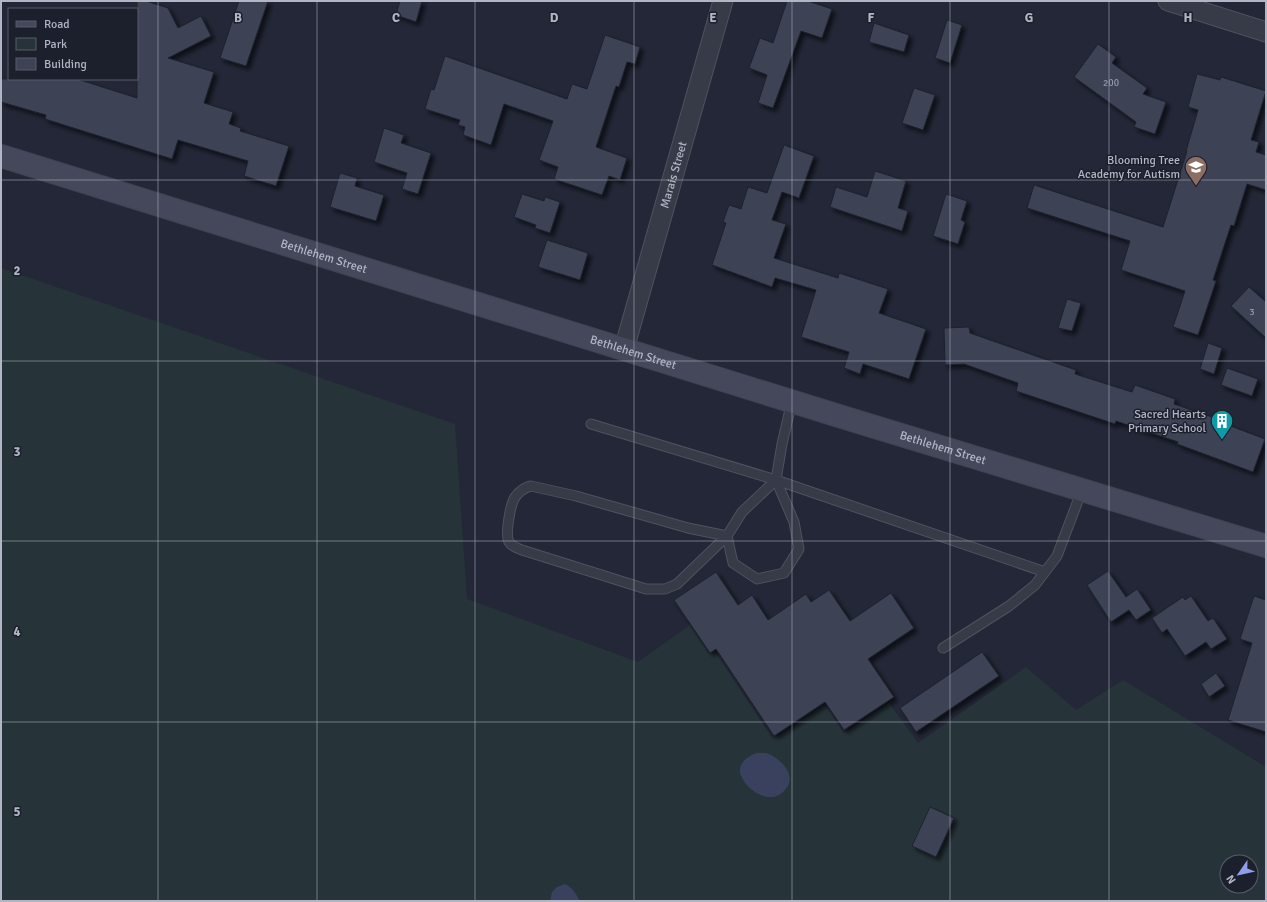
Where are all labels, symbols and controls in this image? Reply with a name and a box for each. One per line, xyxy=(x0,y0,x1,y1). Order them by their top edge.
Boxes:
legend xyxy=(8,8,138,80)
text: B xyxy=(234,10,242,26)
text: C xyxy=(392,10,400,26)
text: D xyxy=(550,10,559,26)
text: E xyxy=(709,10,717,26)
text: F xyxy=(868,10,875,26)
text: G xyxy=(1025,10,1033,26)
text: H xyxy=(1184,10,1192,26)
text: Road xyxy=(44,17,70,32)
text: Park xyxy=(44,37,67,52)
text: Building xyxy=(44,57,87,72)
house number: 200 xyxy=(1103,77,1119,89)
street label: Marais Street xyxy=(657,140,690,210)
place label: Blooming Tree Academy for Autism xyxy=(1078,153,1180,182)
school or university icon: Blooming Tree Academy for Autism xyxy=(1183,154,1209,187)
street label: Bethlehem Street xyxy=(279,236,369,277)
text: 2 xyxy=(13,263,21,279)
house number: 3 xyxy=(1249,306,1255,318)
street label: Bethlehem Street xyxy=(588,332,678,373)
place label: Sacred Hearts Primary School xyxy=(1128,407,1206,436)
building icon: Sacred Hearts Primary School xyxy=(1209,408,1235,441)
street label: Bethlehem Street xyxy=(898,427,988,468)
text: 3 xyxy=(13,444,21,460)
text: 4 xyxy=(13,624,21,640)
text: 5 xyxy=(13,804,21,820)
north arrow xyxy=(1219,854,1259,894)
text: N xyxy=(1224,873,1239,886)

